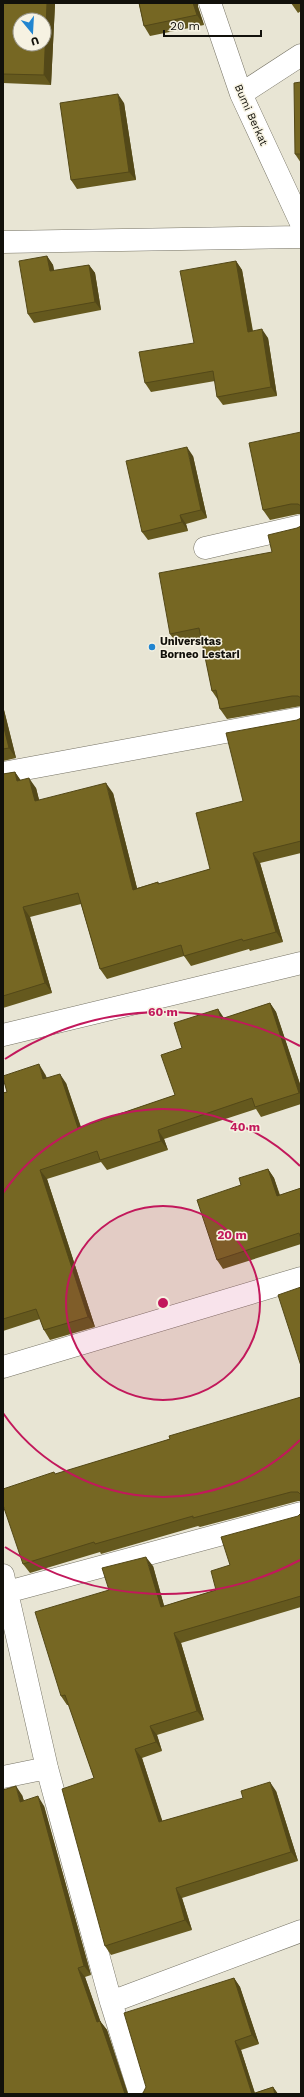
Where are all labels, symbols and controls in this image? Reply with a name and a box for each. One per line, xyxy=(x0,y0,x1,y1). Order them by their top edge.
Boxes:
north arrow xyxy=(12,12,52,52)
scale bar xyxy=(164,12,261,38)
text: 20 m xyxy=(170,19,200,33)
text: U xyxy=(29,34,41,48)
street label: Bumi Berkat xyxy=(232,82,270,148)
place label: Universitas Borneo Lestari xyxy=(160,635,240,661)
marker: Universitas Borneo Lestari xyxy=(147,642,157,652)
text: 60 m xyxy=(148,1005,178,1019)
text: 40 m xyxy=(230,1120,260,1134)
text: 20 m xyxy=(217,1228,247,1242)
centre of rings xyxy=(156,1296,170,1310)

